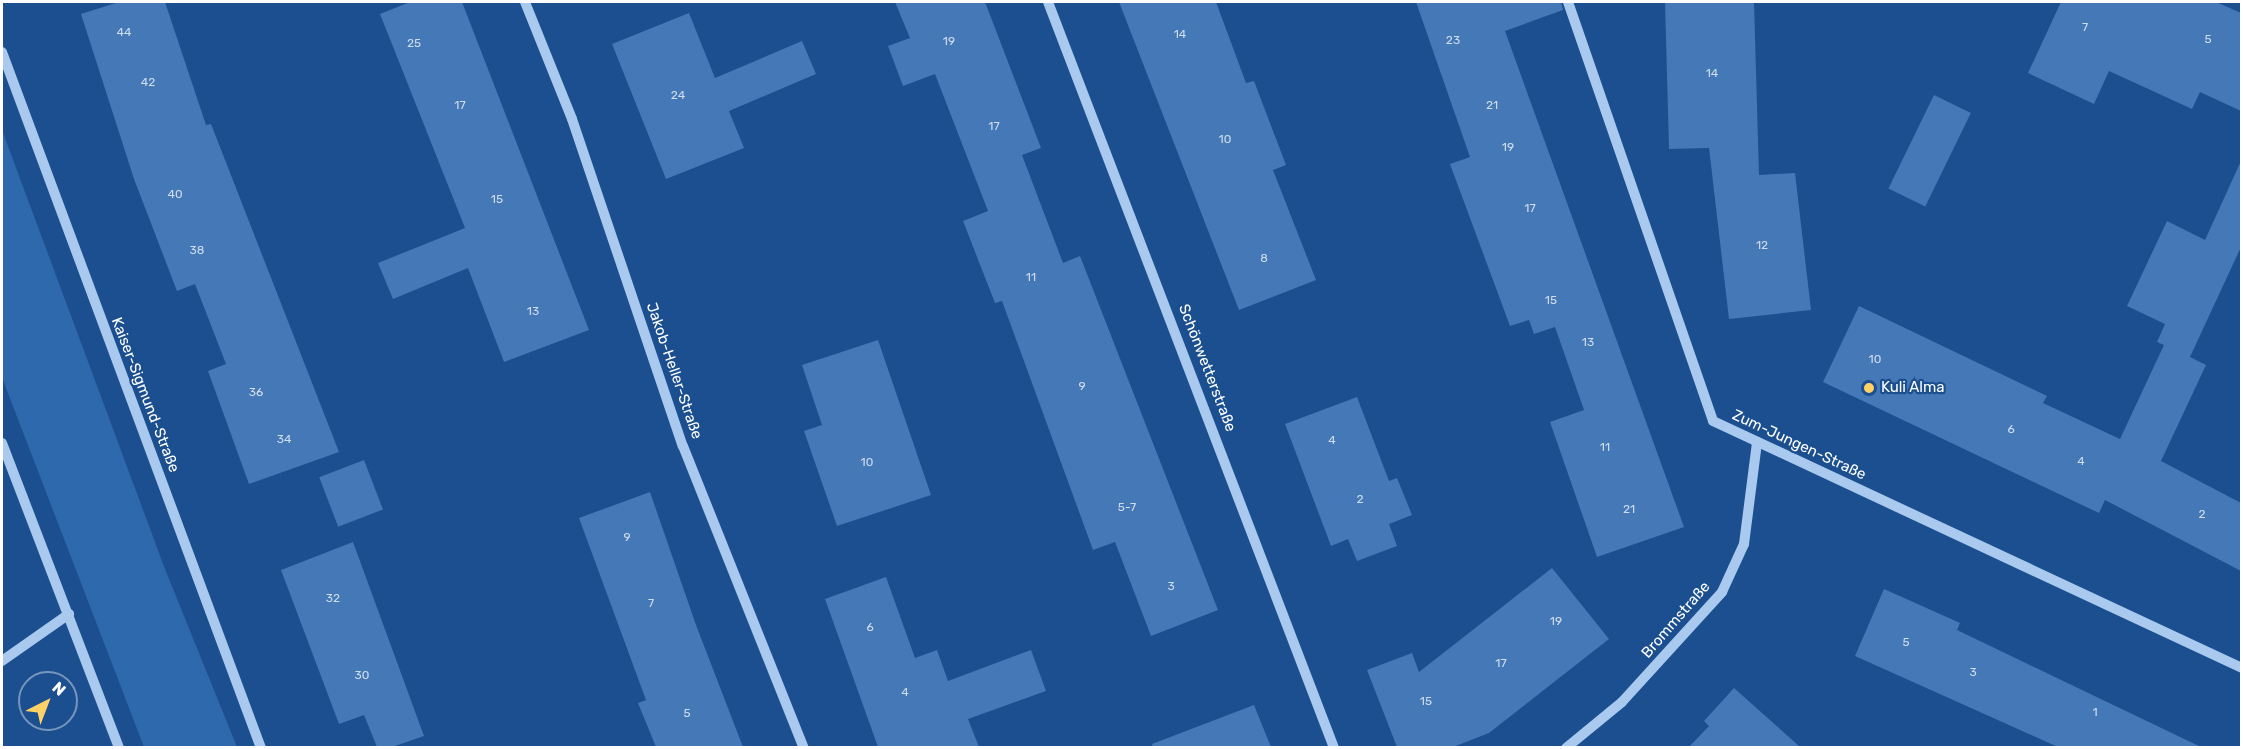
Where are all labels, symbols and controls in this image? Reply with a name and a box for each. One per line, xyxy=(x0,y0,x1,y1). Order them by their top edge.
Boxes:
house number: 7 xyxy=(2082,21,2088,35)
house number: 44 xyxy=(117,26,131,40)
house number: 14 xyxy=(1174,28,1186,42)
house number: 5 xyxy=(2204,33,2212,47)
house number: 23 xyxy=(1446,34,1460,48)
house number: 19 xyxy=(943,35,955,49)
house number: 25 xyxy=(407,37,421,51)
house number: 14 xyxy=(1706,67,1718,81)
house number: 42 xyxy=(141,76,155,90)
house number: 24 xyxy=(671,89,685,103)
house number: 17 xyxy=(454,99,466,113)
house number: 21 xyxy=(1486,99,1498,113)
house number: 17 xyxy=(988,120,1000,134)
house number: 10 xyxy=(1219,133,1231,147)
house number: 19 xyxy=(1502,141,1514,155)
house number: 40 xyxy=(167,188,183,202)
house number: 15 xyxy=(491,193,503,207)
house number: 17 xyxy=(1524,202,1536,216)
house number: 12 xyxy=(1756,239,1768,253)
house number: 38 xyxy=(190,244,204,258)
house number: 8 xyxy=(1260,252,1268,266)
house number: 11 xyxy=(1026,271,1036,285)
house number: 15 xyxy=(1545,294,1557,308)
street label: Jakob-Heller-Straße xyxy=(642,300,706,442)
street label: Schönwetterstraße xyxy=(1174,302,1240,434)
house number: 13 xyxy=(527,305,539,319)
street label: Kaiser-Sigmund-Straße xyxy=(107,315,183,475)
house number: 13 xyxy=(1582,336,1594,350)
house number: 10 xyxy=(1869,353,1881,367)
place label: Kuli Alma xyxy=(1881,379,1945,397)
house number: 9 xyxy=(1078,380,1086,394)
marker: Kuli Alma xyxy=(1862,381,1876,395)
house number: 36 xyxy=(249,386,263,400)
street label: Zum-Jungen-Straße xyxy=(1729,406,1869,484)
house number: 6 xyxy=(2007,423,2015,437)
house number: 34 xyxy=(277,433,291,447)
house number: 4 xyxy=(1328,434,1336,448)
house number: 11 xyxy=(1600,441,1610,455)
house number: 4 xyxy=(2077,455,2085,469)
house number: 10 xyxy=(861,456,873,470)
house number: 2 xyxy=(1356,493,1364,507)
house number: 5-7 xyxy=(1118,501,1136,515)
house number: 21 xyxy=(1623,503,1635,517)
house number: 2 xyxy=(2198,508,2206,522)
house number: 9 xyxy=(623,531,631,545)
street label: Brommstraße xyxy=(1638,578,1714,662)
house number: 3 xyxy=(1167,580,1175,594)
house number: 32 xyxy=(326,592,340,606)
house number: 7 xyxy=(648,597,654,611)
house number: 19 xyxy=(1550,615,1562,629)
house number: 6 xyxy=(866,621,874,635)
house number: 5 xyxy=(1902,636,1910,650)
house number: 17 xyxy=(1495,657,1507,671)
house number: 3 xyxy=(1969,666,1977,680)
house number: 30 xyxy=(355,669,369,683)
north arrow xyxy=(18,671,78,731)
text: N xyxy=(48,678,70,700)
house number: 4 xyxy=(901,686,909,700)
house number: 15 xyxy=(1420,695,1432,709)
house number: 1 xyxy=(2092,706,2098,720)
house number: 5 xyxy=(683,707,691,721)

